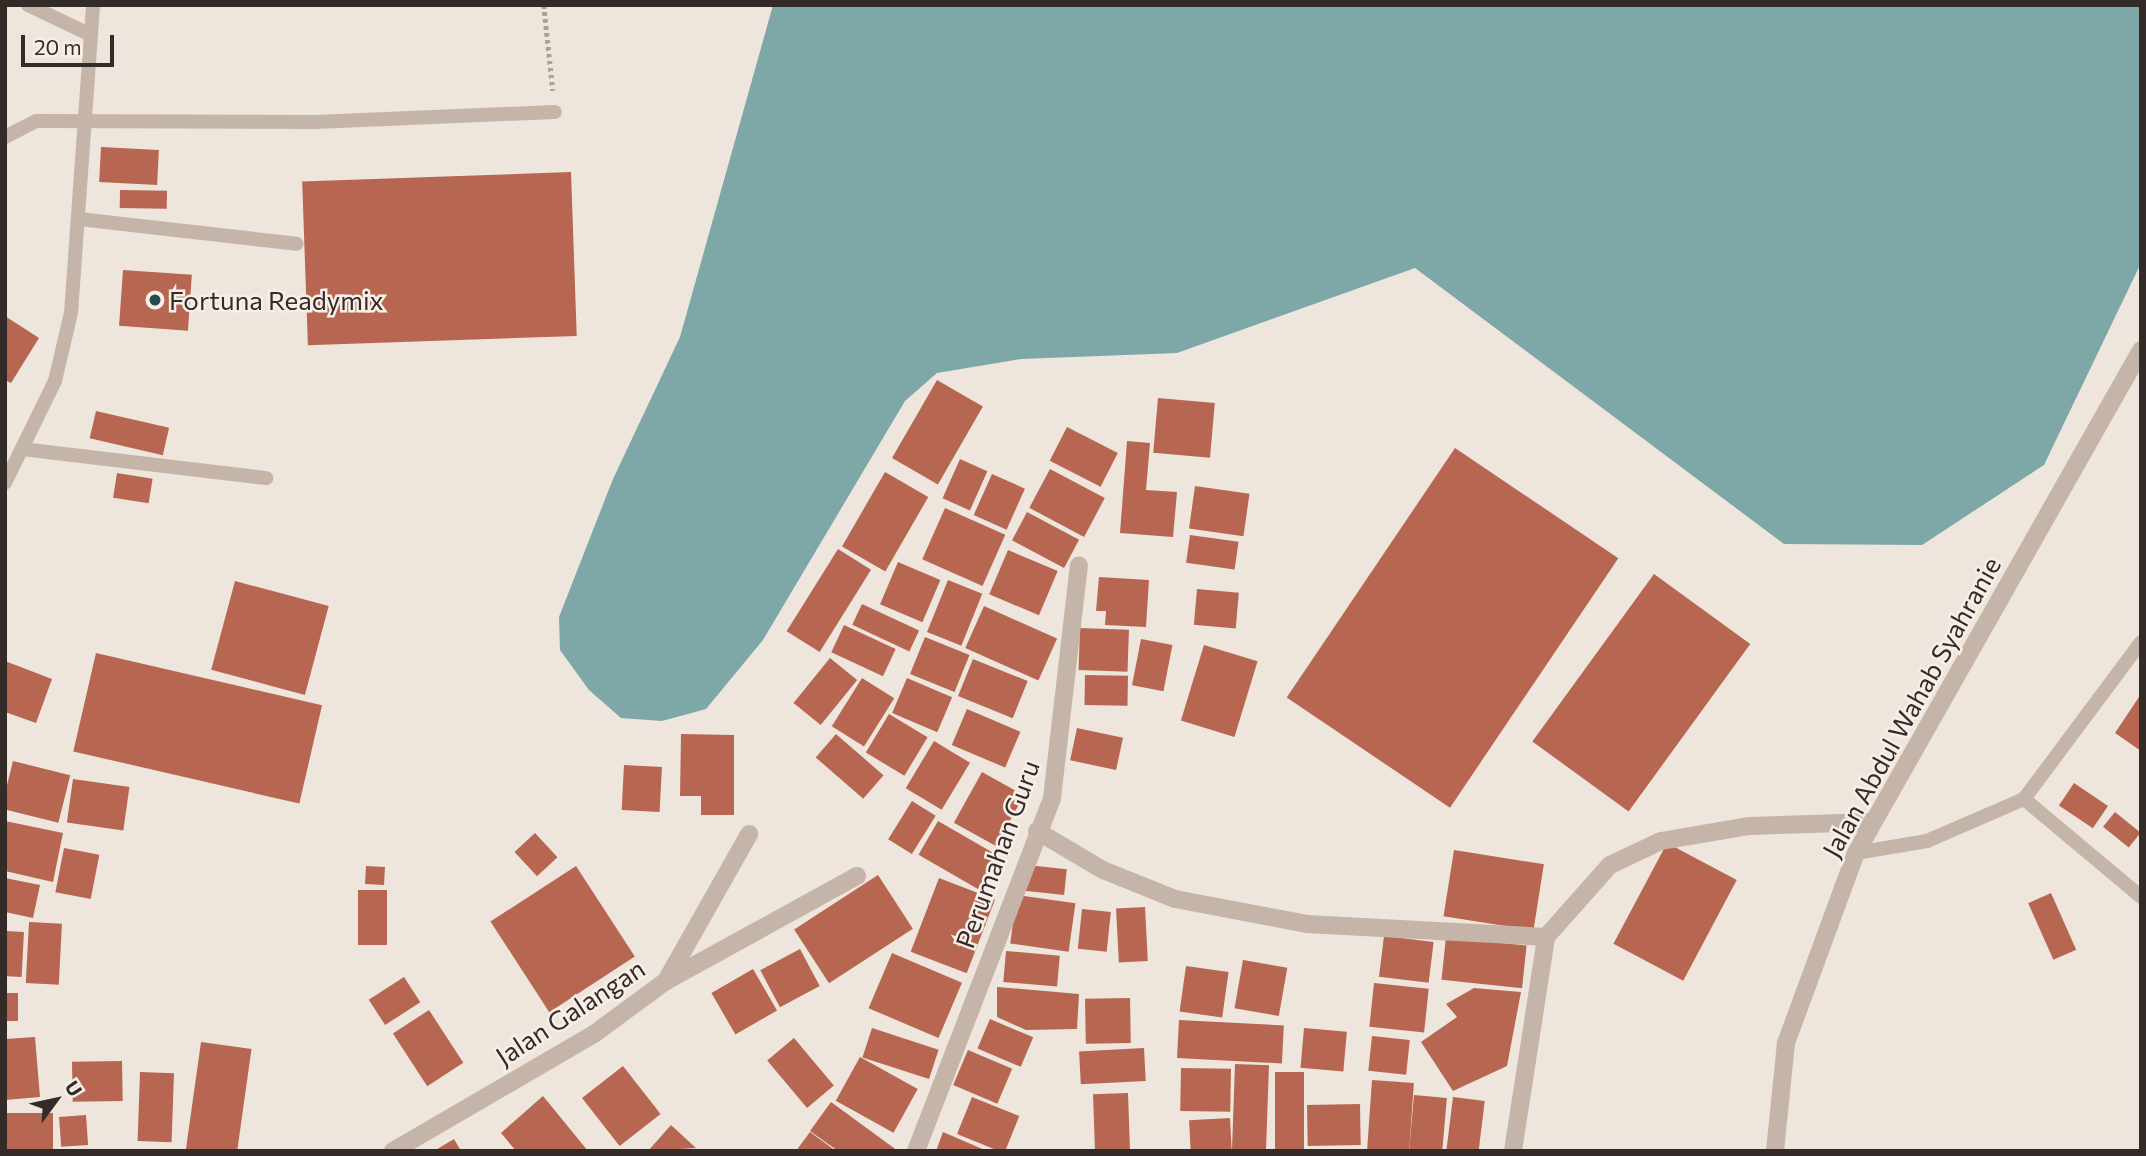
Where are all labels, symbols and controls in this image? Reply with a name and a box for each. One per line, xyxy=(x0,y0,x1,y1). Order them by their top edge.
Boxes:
scale bar xyxy=(24,21,117,65)
text: 20 m xyxy=(34,34,82,59)
place label: Fortuna Readymix xyxy=(169,284,383,316)
marker: Fortuna Readymix xyxy=(147,292,163,308)
street label: Jalan Abdul Wahab Syahranie xyxy=(1815,551,2007,863)
street label: Perumahan Guru xyxy=(949,756,1045,952)
street label: Jalan Galangan xyxy=(490,952,650,1072)
north arrow xyxy=(21,1065,91,1135)
text: U xyxy=(61,1076,87,1100)

